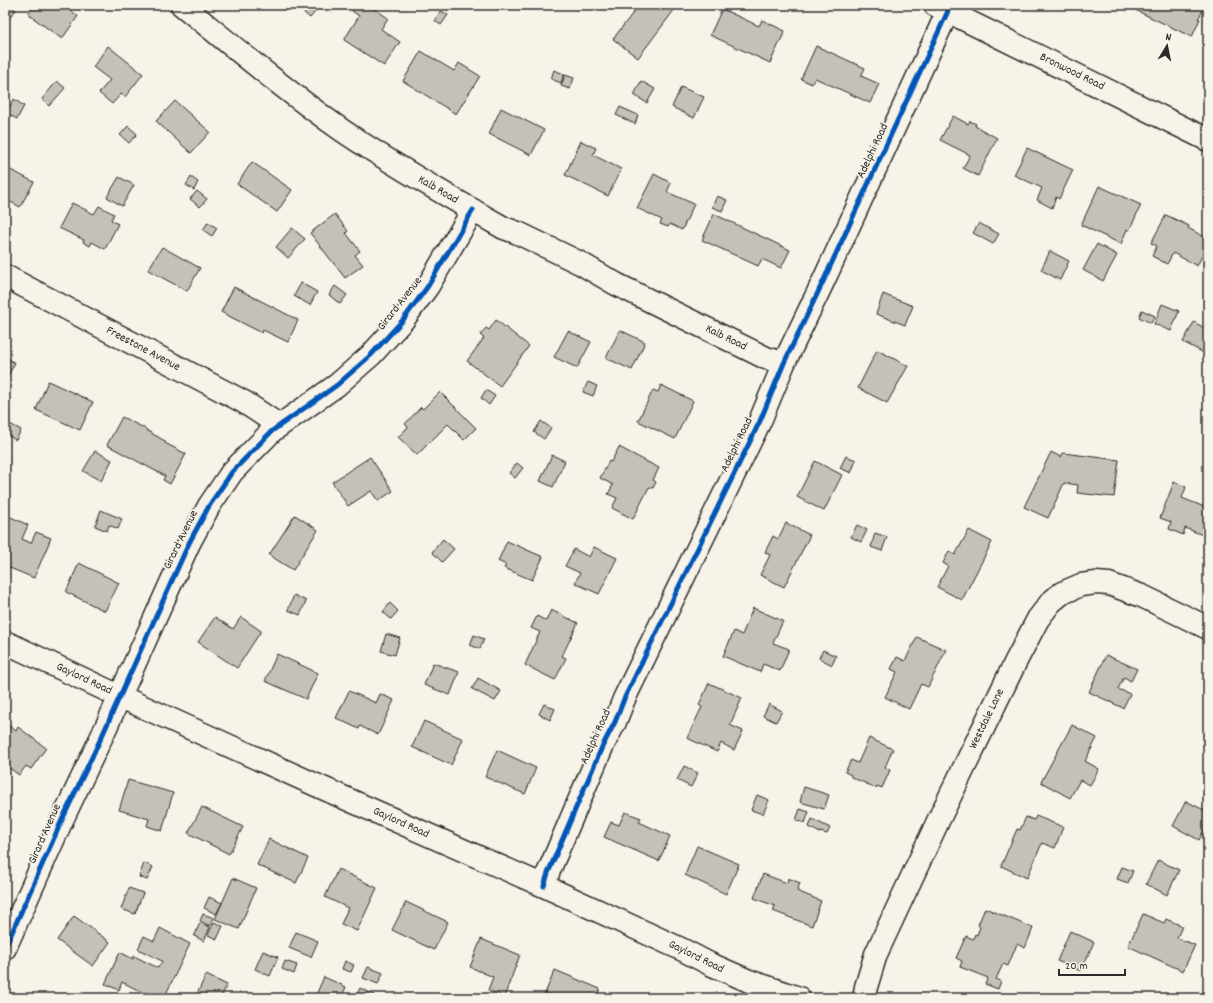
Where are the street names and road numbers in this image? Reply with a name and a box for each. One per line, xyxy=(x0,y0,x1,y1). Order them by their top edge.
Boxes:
street label: Bronwood Road xyxy=(1037,49,1107,95)
street label: Adelphi Road xyxy=(853,121,893,181)
street label: Kalb Road xyxy=(415,172,461,208)
street label: Girard Avenue xyxy=(374,274,426,334)
street label: Kalb Road xyxy=(702,321,750,355)
street label: Freestone Avenue xyxy=(103,322,183,376)
street label: Adelphi Road xyxy=(716,415,758,475)
street label: Girard Avenue xyxy=(159,508,203,572)
street label: Gaylord Road xyxy=(53,659,115,699)
street label: Westdale Lane xyxy=(965,686,1009,752)
street label: Adelphi Road xyxy=(576,707,616,767)
street label: Girard Avenue xyxy=(24,801,66,867)
street label: Gaylord Road xyxy=(370,803,432,843)
street label: Gaylord Road xyxy=(665,936,727,978)

